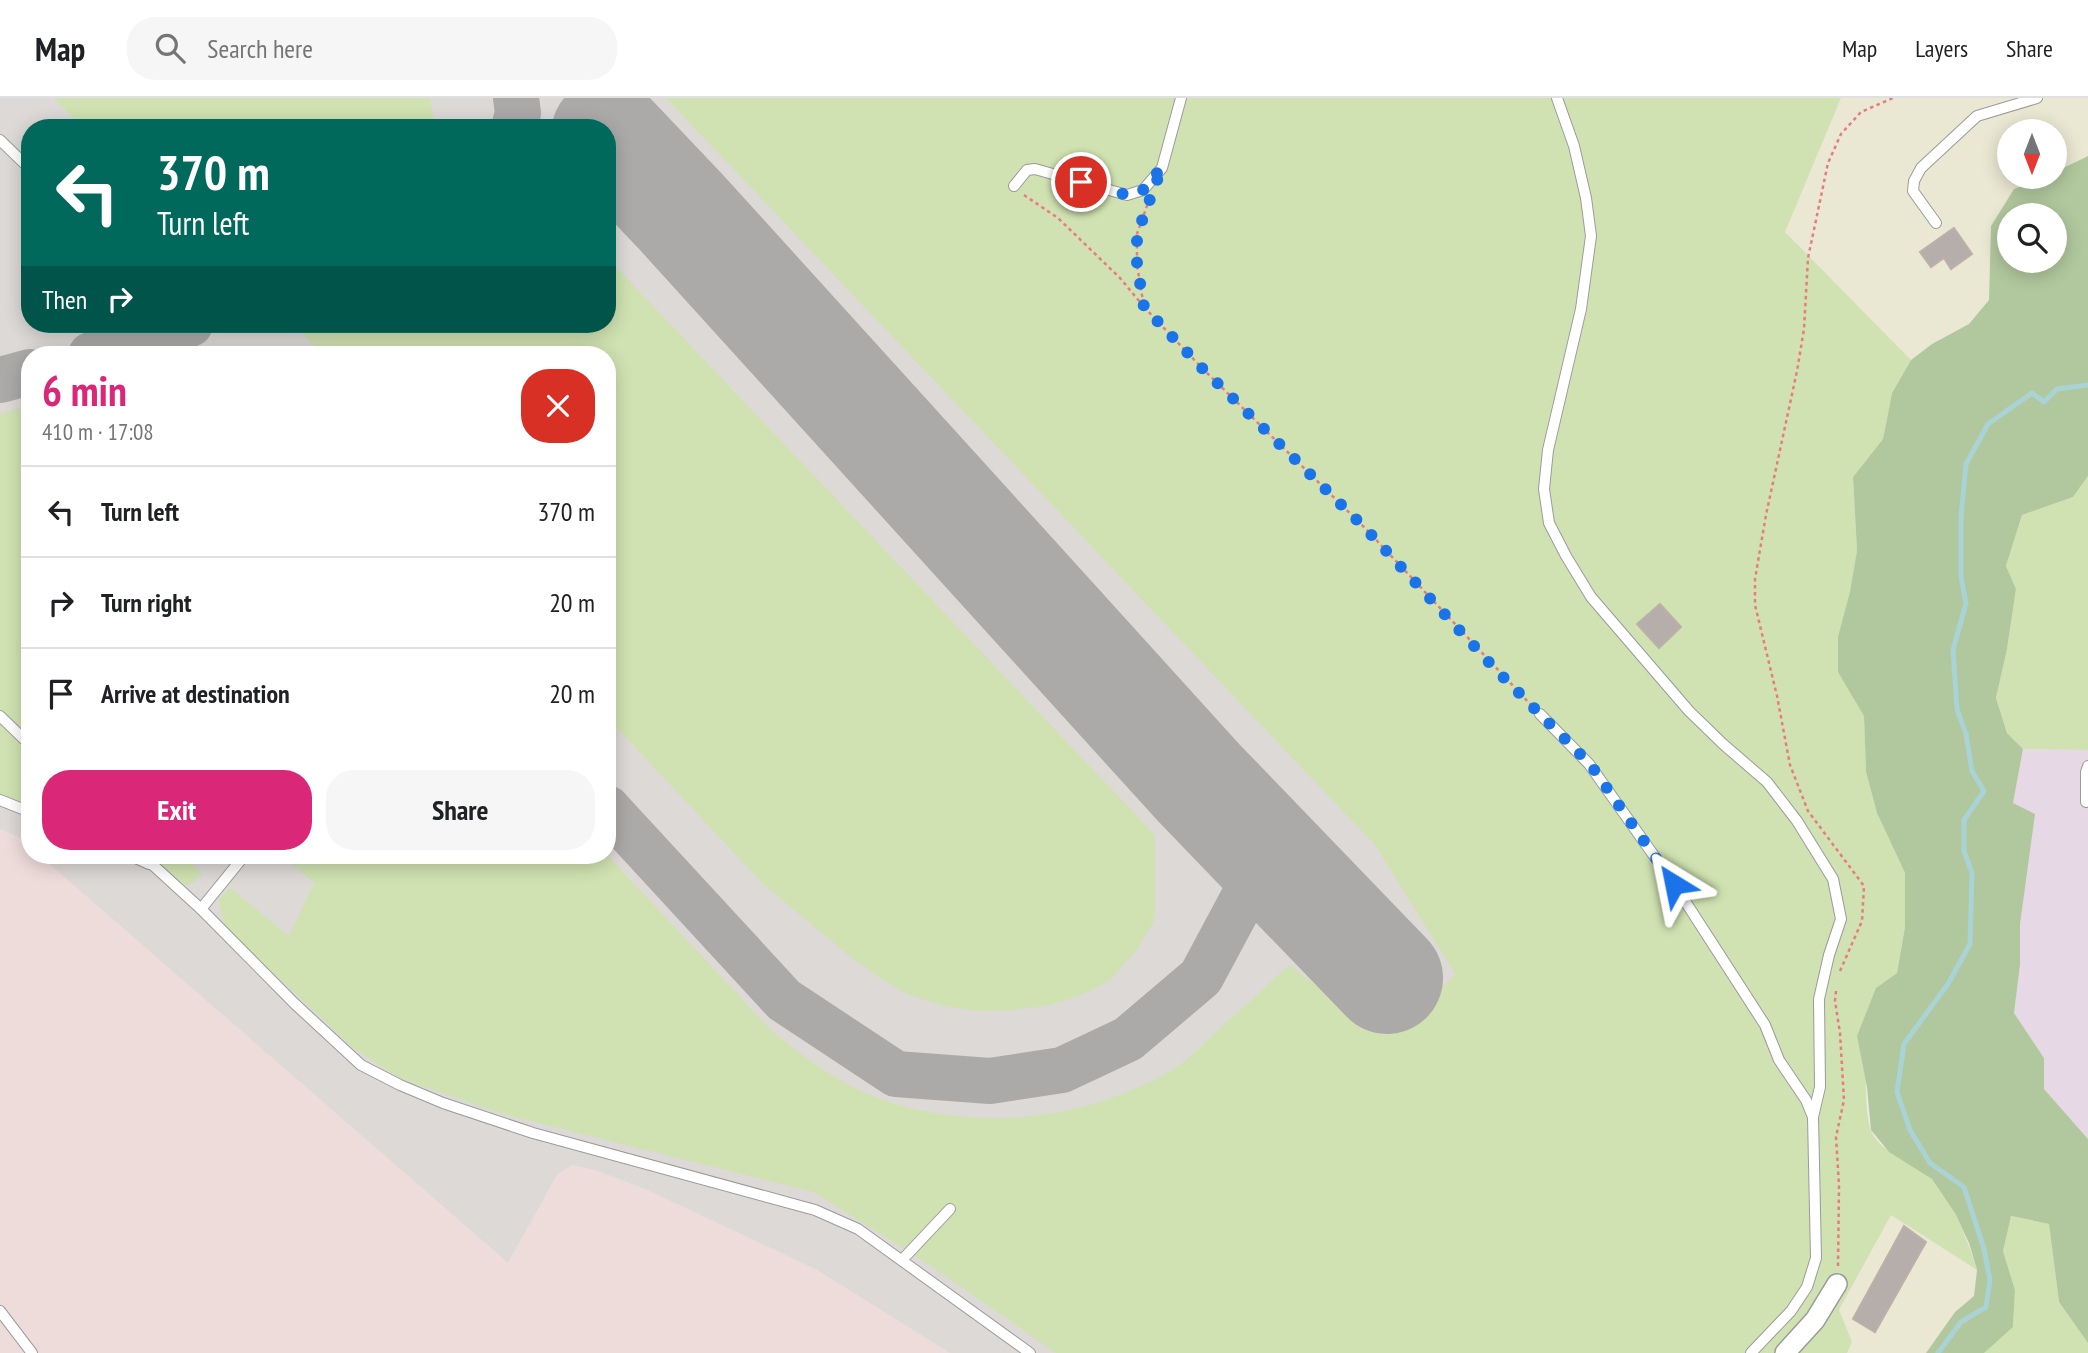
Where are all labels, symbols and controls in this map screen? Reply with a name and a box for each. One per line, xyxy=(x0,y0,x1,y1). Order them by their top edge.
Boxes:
search box xyxy=(127,17,617,80)
text: Map xyxy=(35,27,85,70)
icon: search xyxy=(151,29,189,67)
text: Search here xyxy=(207,32,313,65)
text: Map xyxy=(1842,33,1877,64)
text: Layers xyxy=(1915,33,1968,64)
text: Share xyxy=(2006,33,2053,64)
north arrow xyxy=(1997,119,2067,189)
map controls xyxy=(1997,119,2067,273)
text: 370 m xyxy=(157,140,270,204)
icon: left xyxy=(42,147,133,238)
pin xyxy=(1051,152,1111,212)
icon: arrive xyxy=(1062,163,1100,201)
text: Turn left xyxy=(157,202,249,244)
button: search xyxy=(1997,203,2067,273)
icon: right xyxy=(101,280,139,318)
text: Then xyxy=(42,283,87,316)
text: 6 min xyxy=(42,363,127,418)
button: close xyxy=(521,369,595,443)
text: 410 m · 17:08 xyxy=(42,417,154,446)
icon: left xyxy=(42,493,80,531)
text: Turn left xyxy=(101,495,179,528)
text: 370 m xyxy=(537,495,595,528)
icon: right xyxy=(42,584,80,622)
text: Turn right xyxy=(101,586,192,619)
text: 20 m xyxy=(549,586,595,619)
icon: arrive xyxy=(42,675,80,713)
text: Arrive at destination xyxy=(101,677,290,710)
text: 20 m xyxy=(549,677,595,710)
button: Exit xyxy=(42,770,312,850)
button: Share xyxy=(326,770,595,850)
position arrow xyxy=(1637,847,1711,921)

